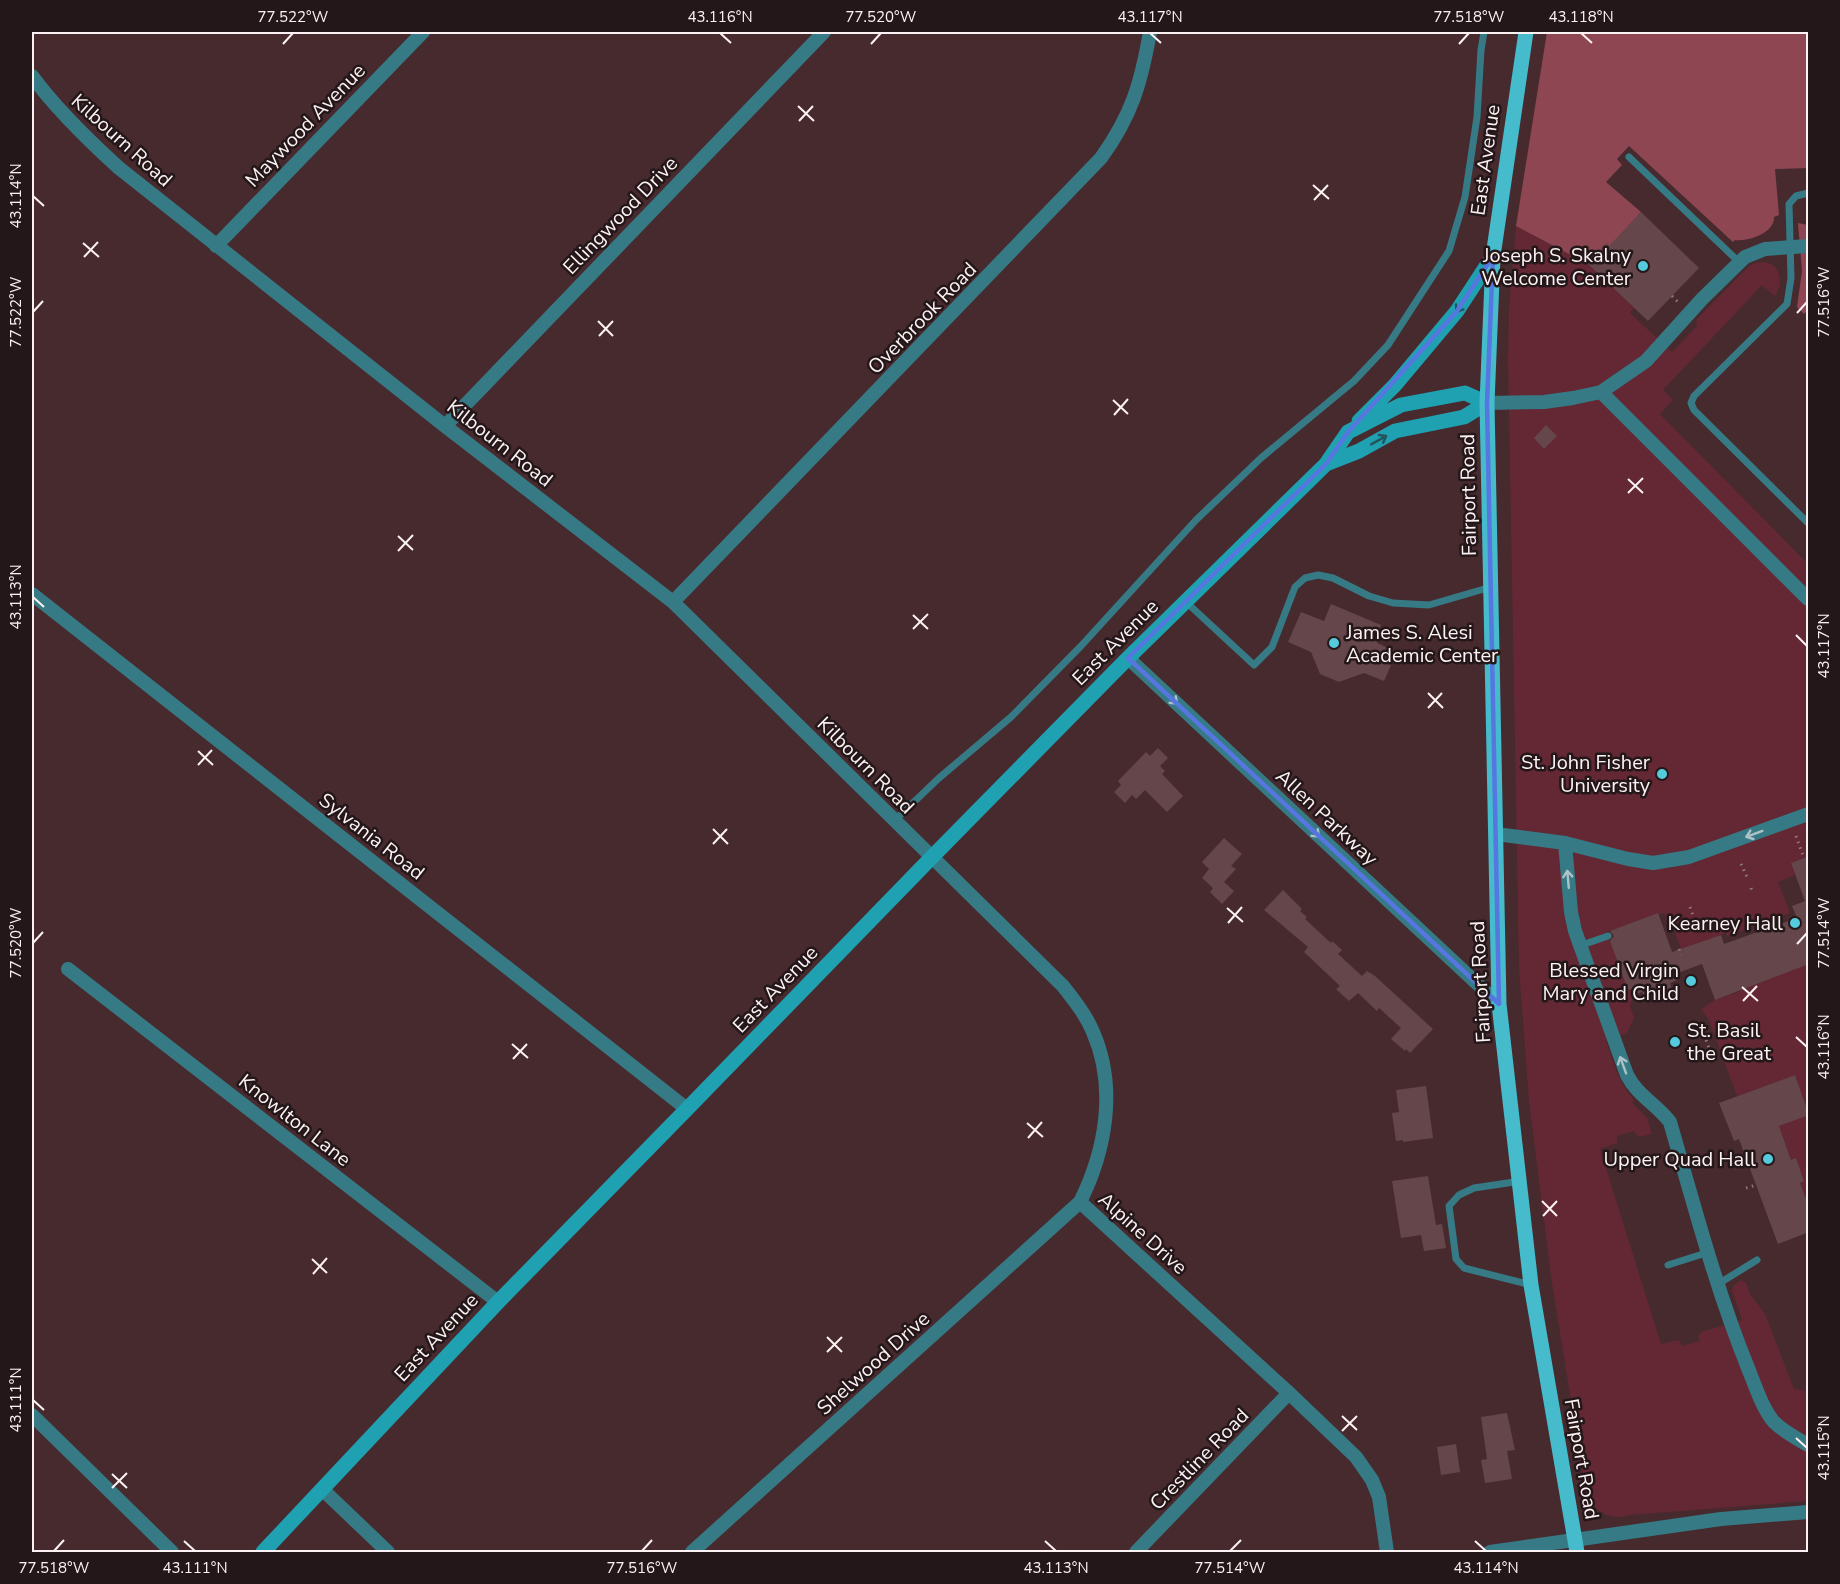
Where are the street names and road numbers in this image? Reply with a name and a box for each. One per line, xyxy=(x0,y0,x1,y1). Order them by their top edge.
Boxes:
street label: Maywood Avenue xyxy=(239,58,371,193)
street label: Kilbourn Road xyxy=(65,88,178,193)
street label: East Avenue xyxy=(1464,103,1507,217)
street label: Ellingwood Drive xyxy=(557,150,684,280)
street label: Overbrook Road xyxy=(862,256,983,380)
street label: Kilbourn Road xyxy=(441,394,558,493)
street label: Fairport Road xyxy=(1454,434,1483,556)
street label: East Avenue xyxy=(1066,593,1164,691)
street label: Kilbourn Road xyxy=(811,711,920,820)
street label: Allen Parkway xyxy=(1270,763,1384,872)
street label: Sylvania Road xyxy=(313,787,430,886)
street label: Fairport Road xyxy=(1464,920,1497,1044)
street label: East Avenue xyxy=(727,940,824,1039)
street label: Knowlton Lane xyxy=(233,1068,356,1173)
street label: Alpine Drive xyxy=(1092,1186,1193,1281)
street label: East Avenue xyxy=(388,1287,484,1387)
street label: Shelwood Drive xyxy=(811,1305,936,1421)
street label: Fairport Road xyxy=(1558,1397,1605,1522)
street label: Crestline Road xyxy=(1144,1403,1255,1516)

